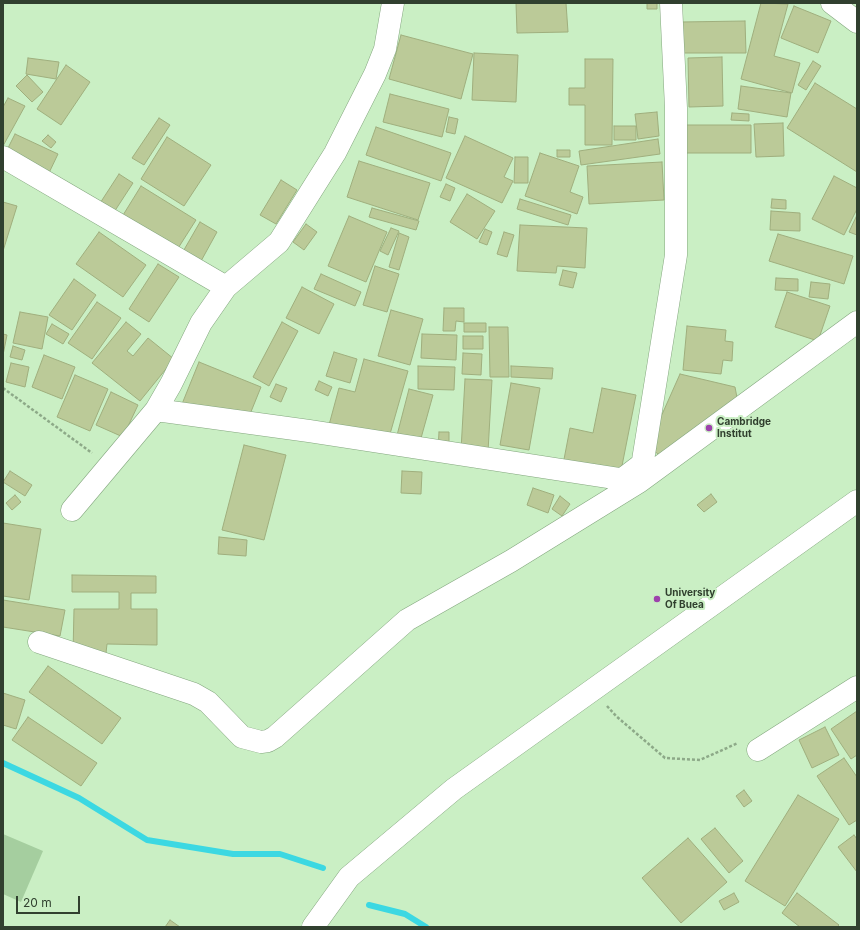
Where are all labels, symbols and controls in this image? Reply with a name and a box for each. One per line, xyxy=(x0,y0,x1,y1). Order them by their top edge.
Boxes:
place label: Cambridge Institut xyxy=(717,416,771,440)
marker: Cambridge Institut xyxy=(704,423,714,433)
place label: University Of Buea xyxy=(665,587,715,610)
marker: University Of Buea xyxy=(652,594,662,604)
scale bar xyxy=(18,888,82,914)
text: 20 m xyxy=(23,895,52,910)

